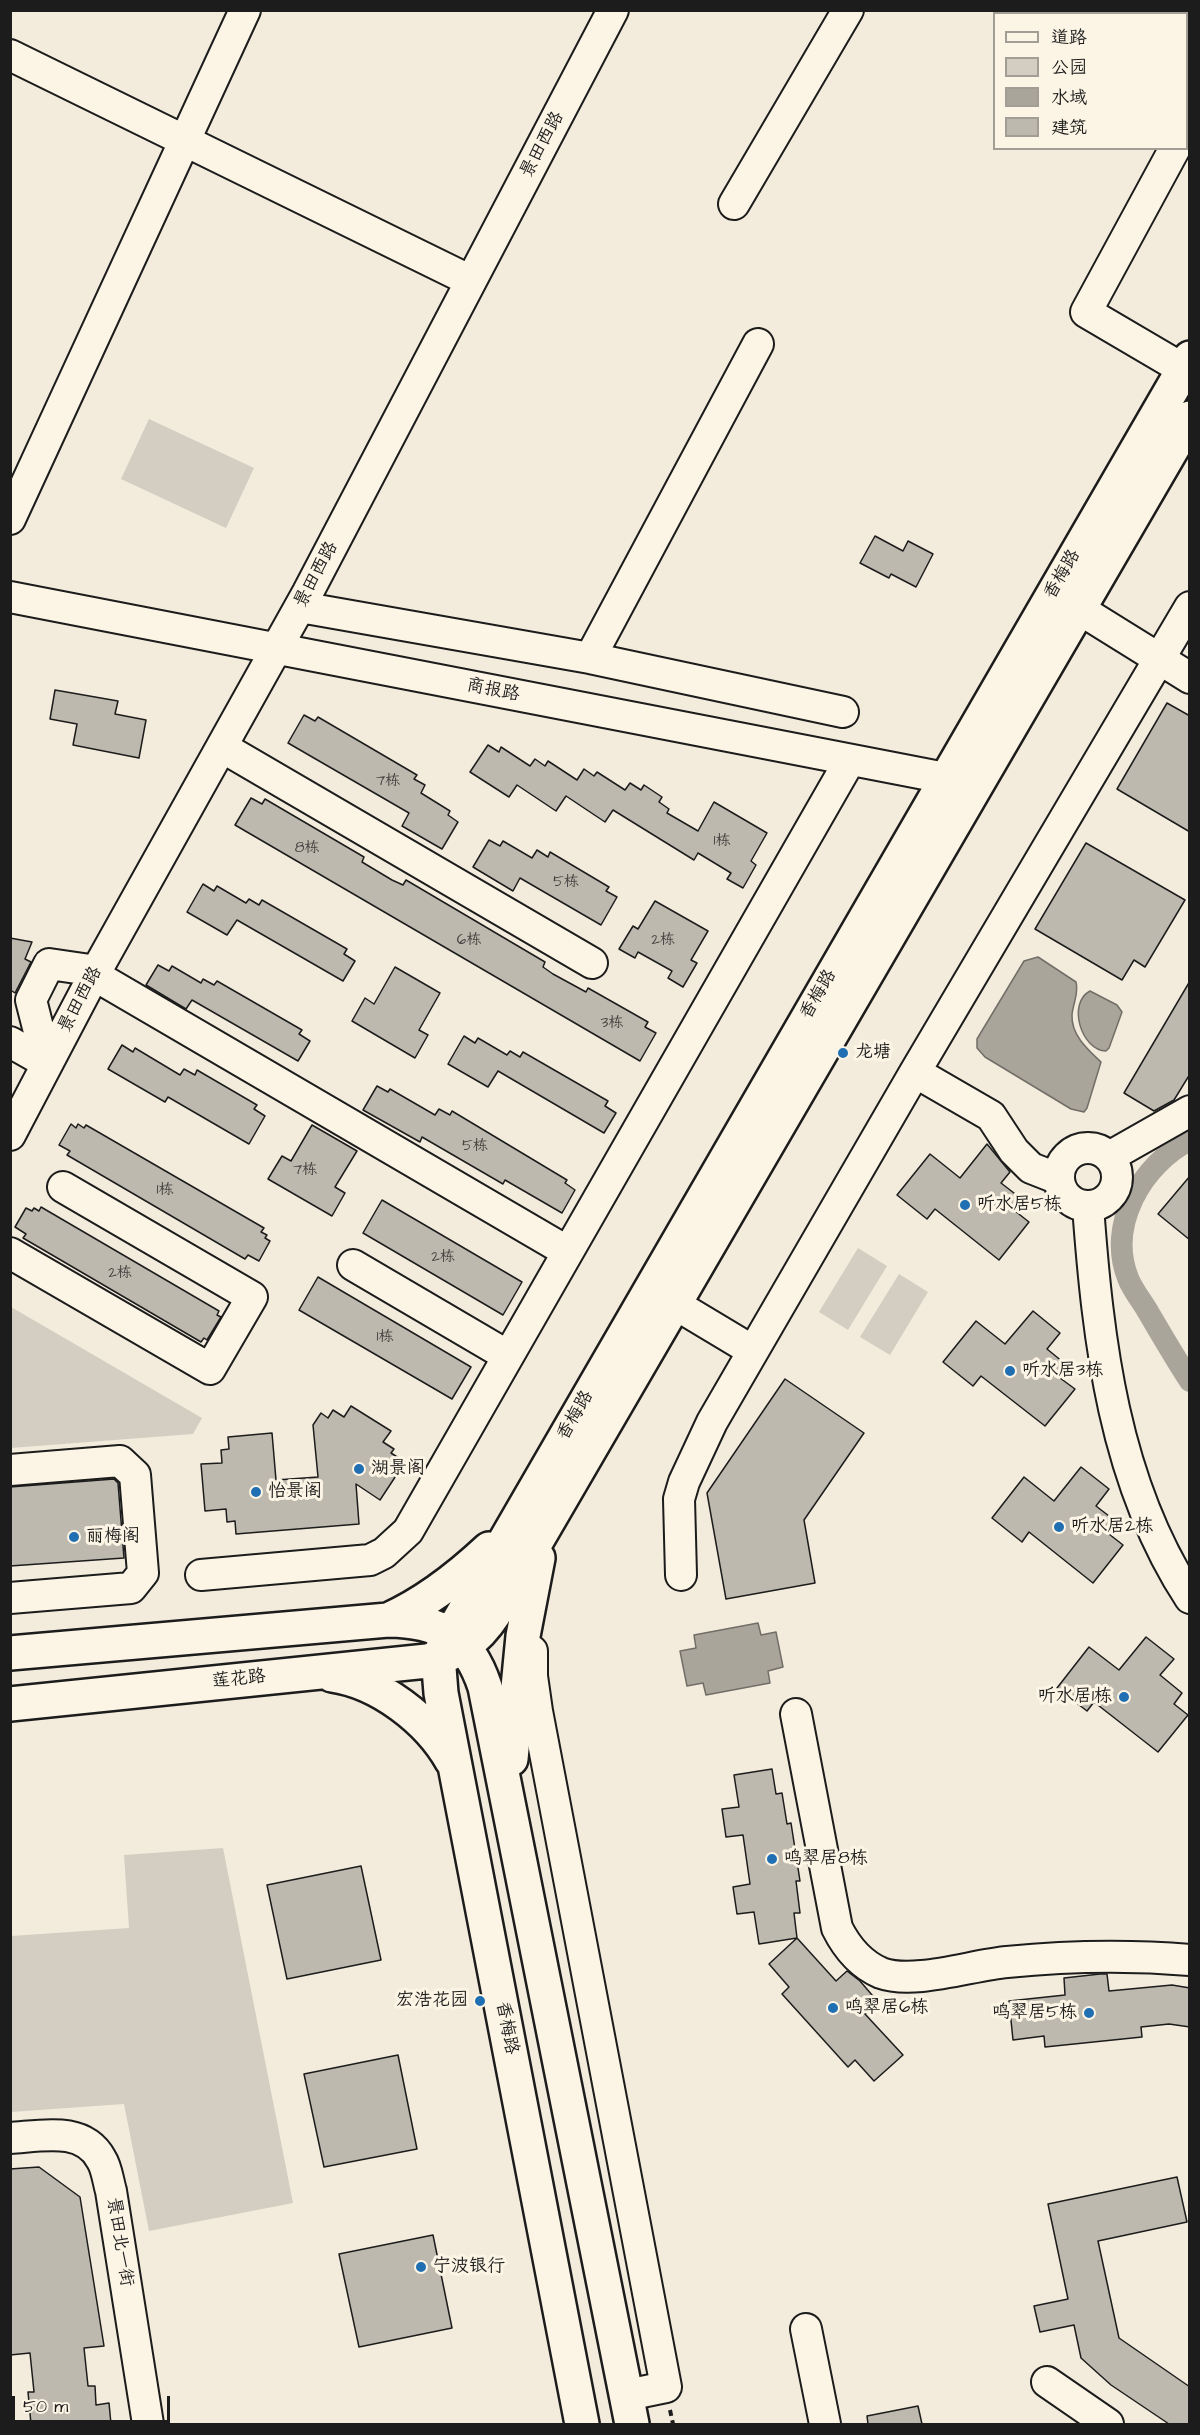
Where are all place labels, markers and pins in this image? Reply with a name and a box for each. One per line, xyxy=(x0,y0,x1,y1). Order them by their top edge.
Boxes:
place label: 龙塘 xyxy=(855,1042,891,1064)
marker: 龙塘 xyxy=(836,1046,850,1060)
place label: 听水居5栋 xyxy=(977,1194,1062,1216)
marker: 听水居5栋 xyxy=(958,1198,972,1212)
place label: 听水居3栋 xyxy=(1022,1360,1103,1382)
marker: 听水居3栋 xyxy=(1003,1364,1017,1378)
place label: 湖景阁 xyxy=(371,1458,425,1480)
marker: 湖景阁 xyxy=(352,1462,366,1476)
place label: 怡景阁 xyxy=(268,1481,322,1503)
marker: 怡景阁 xyxy=(249,1485,263,1499)
place label: 听水居2栋 xyxy=(1071,1516,1153,1538)
marker: 听水居2栋 xyxy=(1052,1520,1066,1534)
place label: 丽梅阁 xyxy=(86,1526,140,1548)
marker: 丽梅阁 xyxy=(67,1530,81,1544)
place label: 听水居1栋 xyxy=(1038,1686,1112,1708)
marker: 听水居1栋 xyxy=(1117,1690,1131,1704)
place label: 鸣翠居8栋 xyxy=(784,1848,868,1870)
marker: 鸣翠居8栋 xyxy=(765,1852,779,1866)
place label: 宏浩花园 xyxy=(396,1990,468,2012)
marker: 宏浩花园 xyxy=(473,1994,487,2008)
place label: 鸣翠居6栋 xyxy=(845,1997,928,2019)
marker: 鸣翠居6栋 xyxy=(826,2001,840,2015)
place label: 鸣翠居5栋 xyxy=(992,2002,1077,2024)
marker: 鸣翠居5栋 xyxy=(1082,2006,1096,2020)
place label: 宁波银行 xyxy=(433,2256,505,2278)
marker: 宁波银行 xyxy=(414,2260,428,2274)

